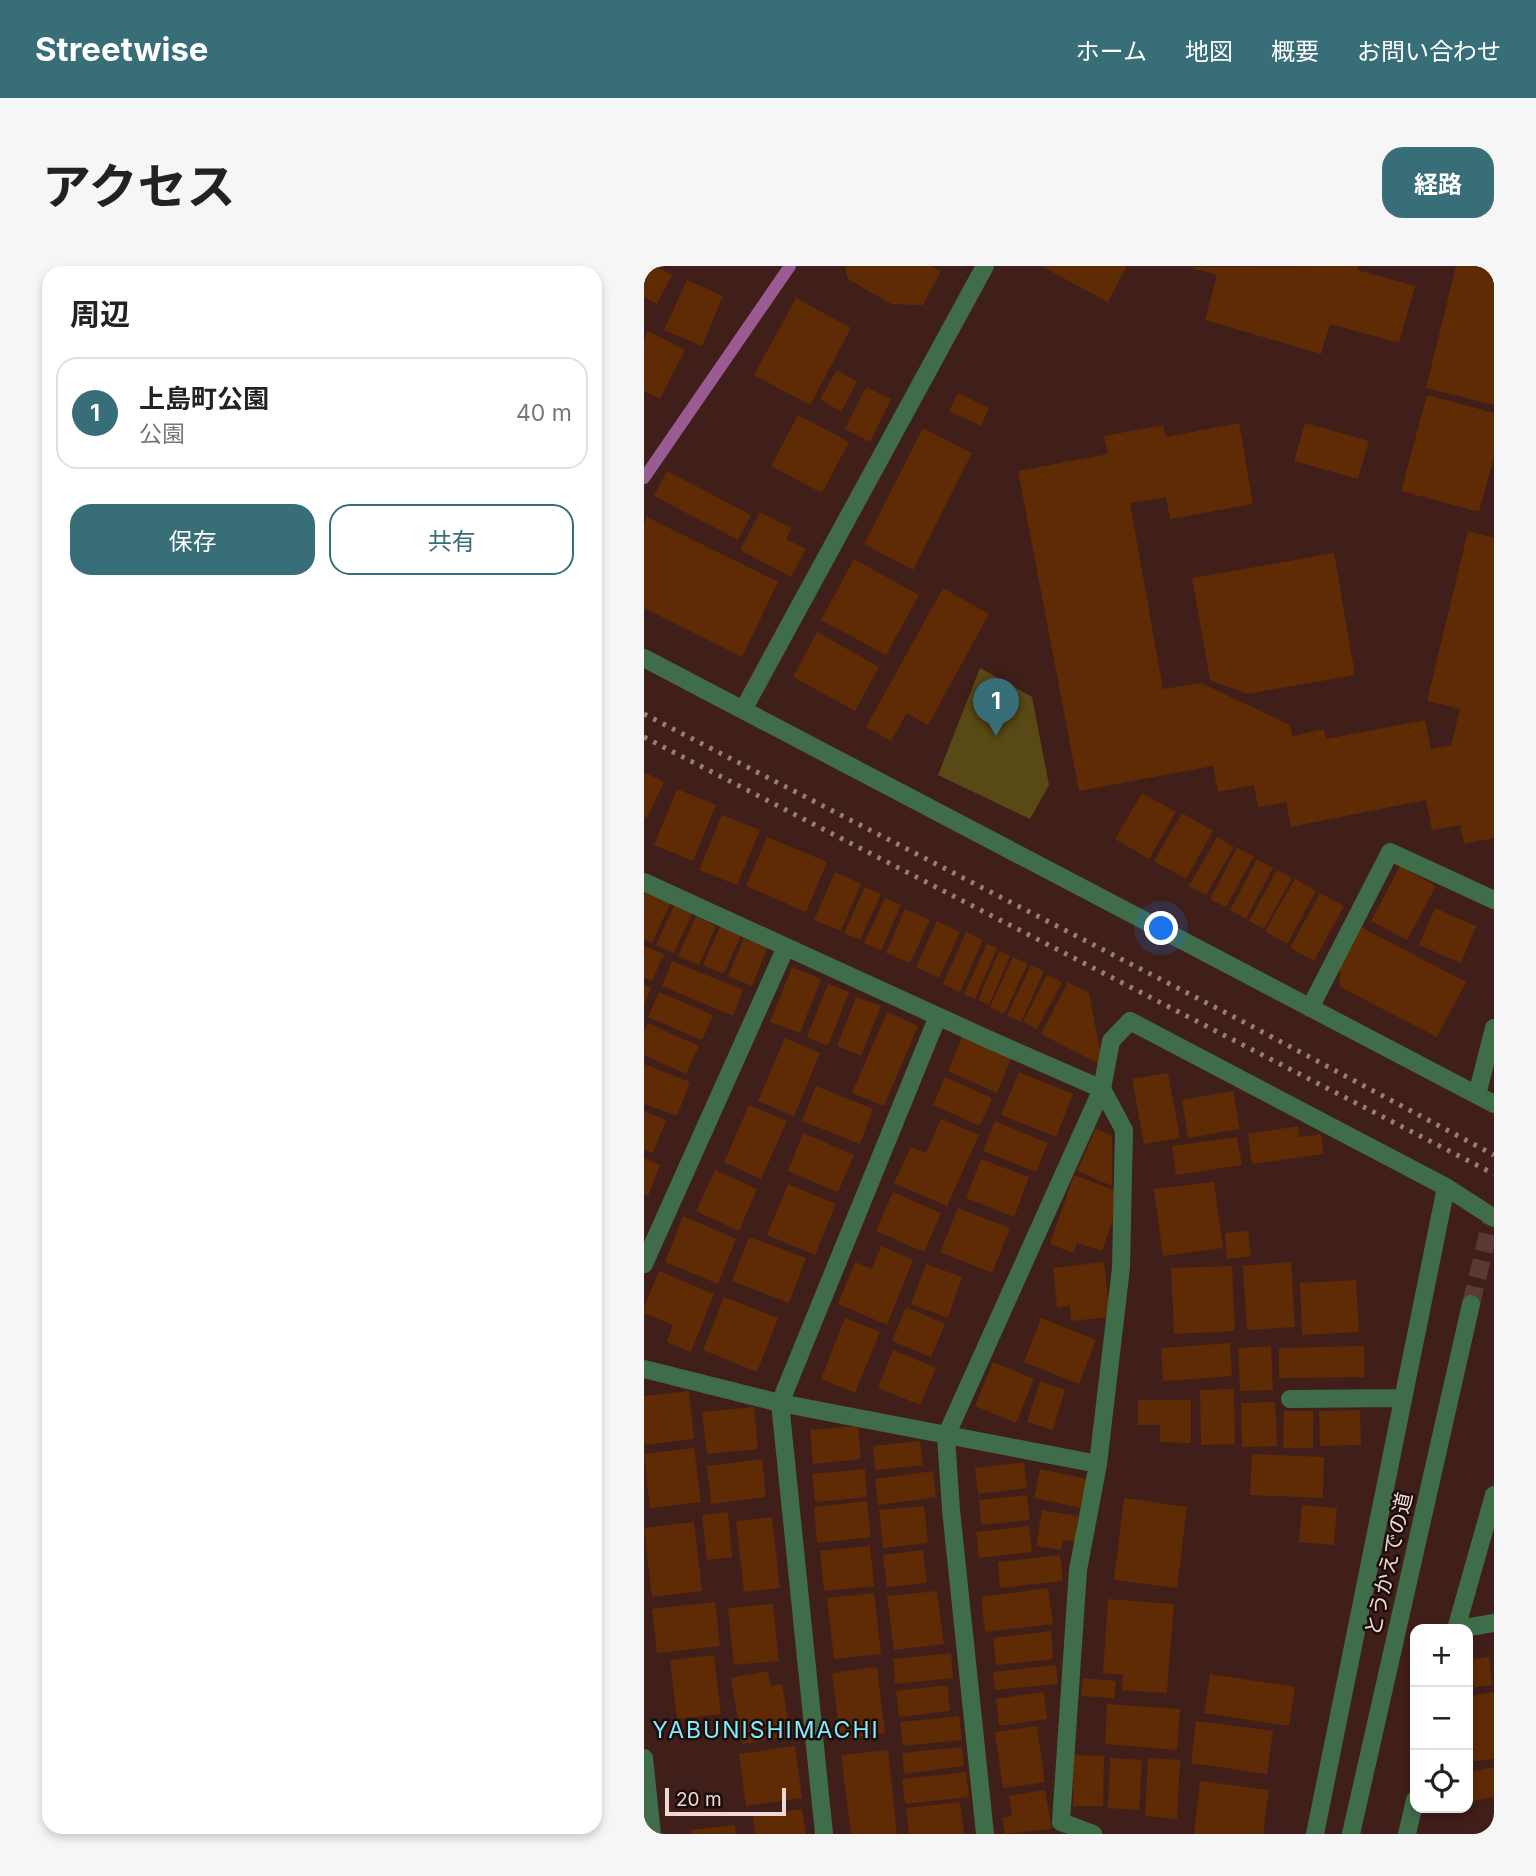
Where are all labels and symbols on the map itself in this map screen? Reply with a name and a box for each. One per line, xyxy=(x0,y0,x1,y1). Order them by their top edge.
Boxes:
pin: 1 xyxy=(973,678,1019,736)
your location xyxy=(1144,911,1178,945)
street label: とうかえでの道 xyxy=(1360,1490,1417,1638)
district label: YABUNISHIMACHI xyxy=(652,1716,880,1744)
scale bar xyxy=(665,1785,786,1817)

